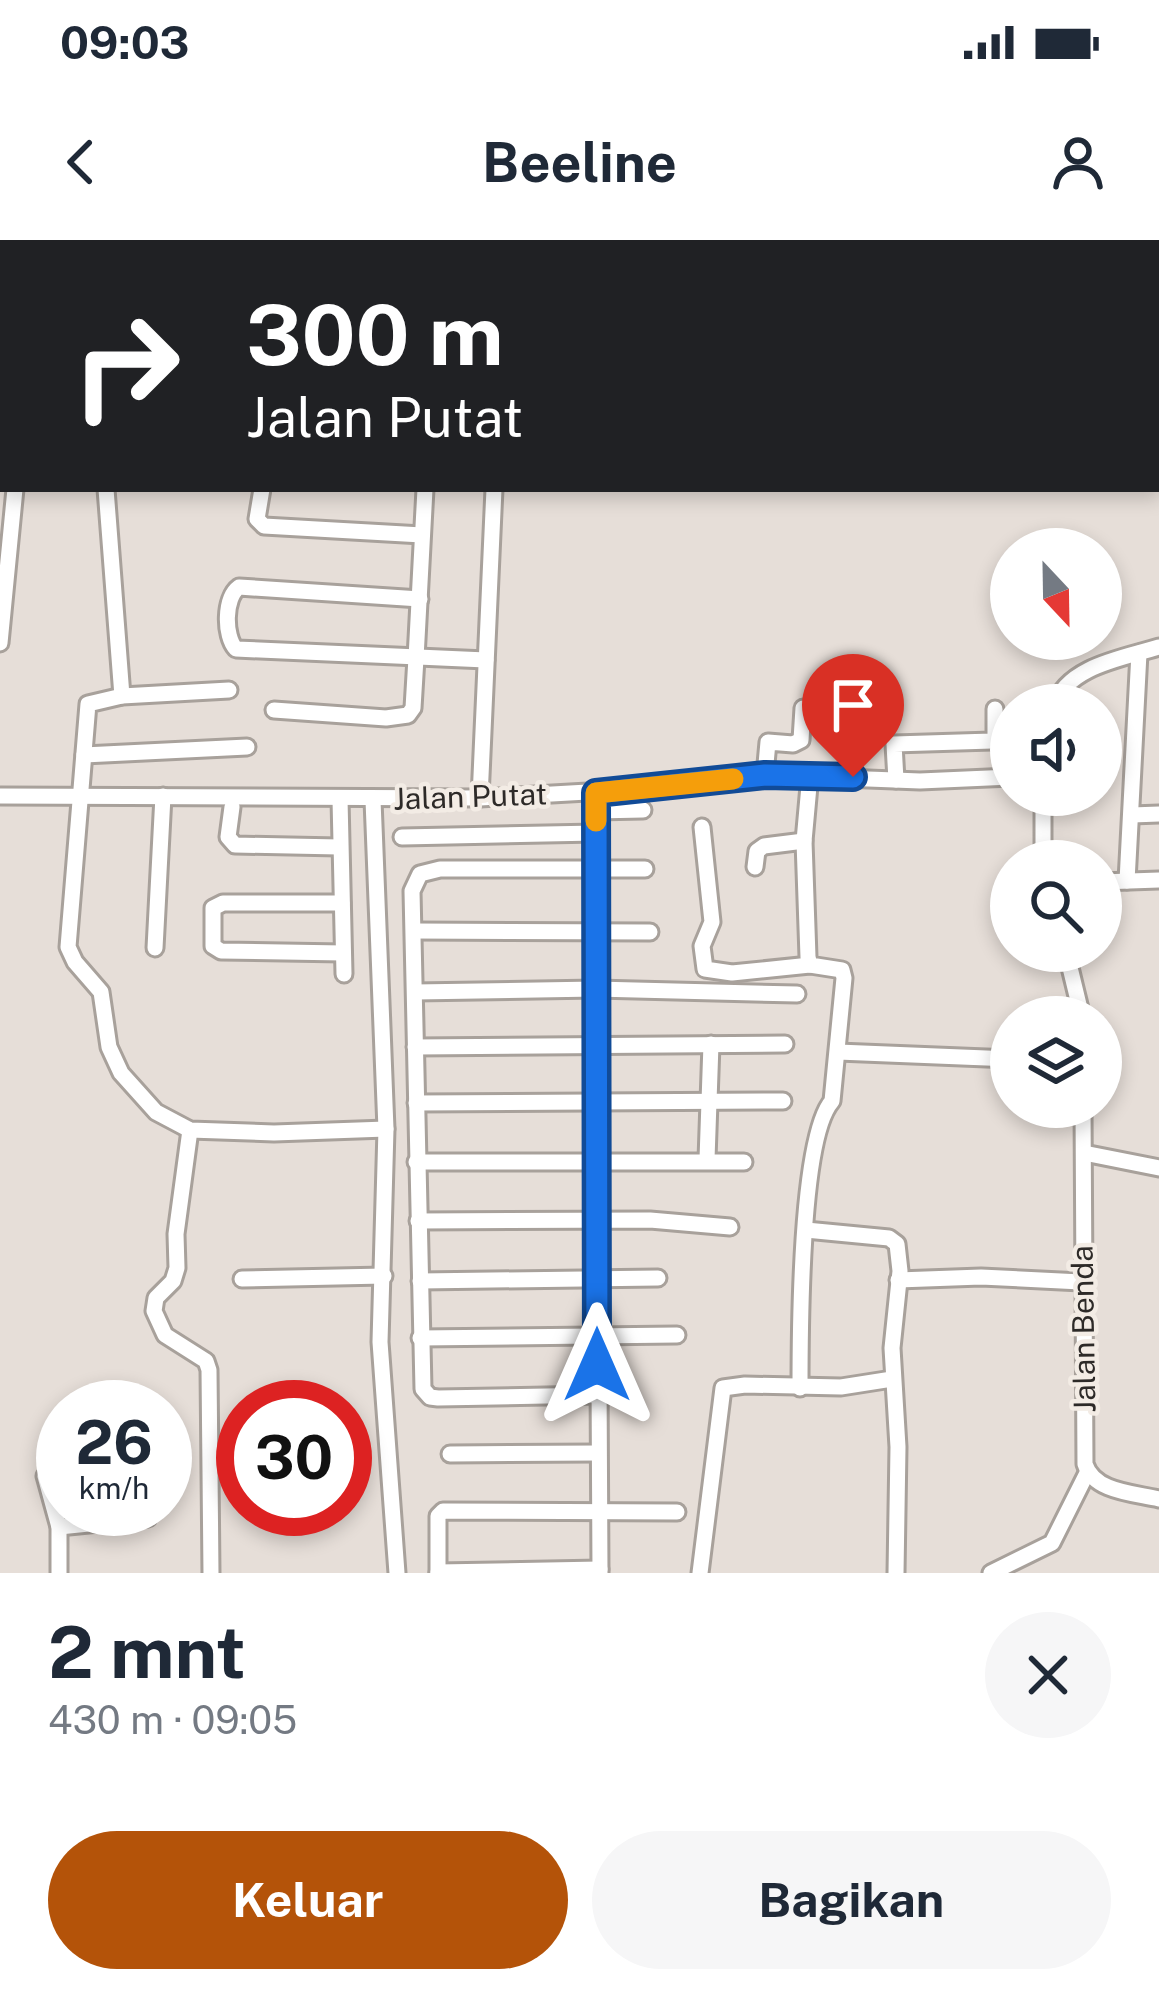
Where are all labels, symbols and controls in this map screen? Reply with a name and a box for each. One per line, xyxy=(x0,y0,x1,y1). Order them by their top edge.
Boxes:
text: 09:03 xyxy=(60,16,189,69)
icon: back xyxy=(48,129,114,195)
icon: person xyxy=(1045,129,1111,195)
text: Beeline xyxy=(482,131,677,194)
text: 300 m xyxy=(246,285,504,384)
icon: right xyxy=(48,288,204,444)
text: Jalan Putat xyxy=(246,386,523,449)
north arrow xyxy=(990,528,1122,660)
map controls xyxy=(990,528,1122,1128)
pin xyxy=(802,654,904,777)
icon: arrive xyxy=(820,672,886,738)
button: sound xyxy=(990,684,1122,816)
street label: Jalan Putat xyxy=(392,775,548,817)
button: search xyxy=(990,840,1122,972)
button: layers xyxy=(990,996,1122,1128)
street label: Jalan Benda xyxy=(1064,1245,1102,1413)
position arrow xyxy=(534,1302,660,1428)
speed limit sign: 30 xyxy=(216,1380,372,1536)
text: 26 xyxy=(75,1407,153,1478)
text: km/h xyxy=(79,1470,149,1506)
text: 2 mnt xyxy=(48,1610,246,1694)
button: close xyxy=(985,1612,1111,1738)
text: 430 m · 09:05 xyxy=(48,1697,297,1743)
button: Keluar xyxy=(48,1831,568,1969)
button: Bagikan xyxy=(592,1831,1111,1969)

